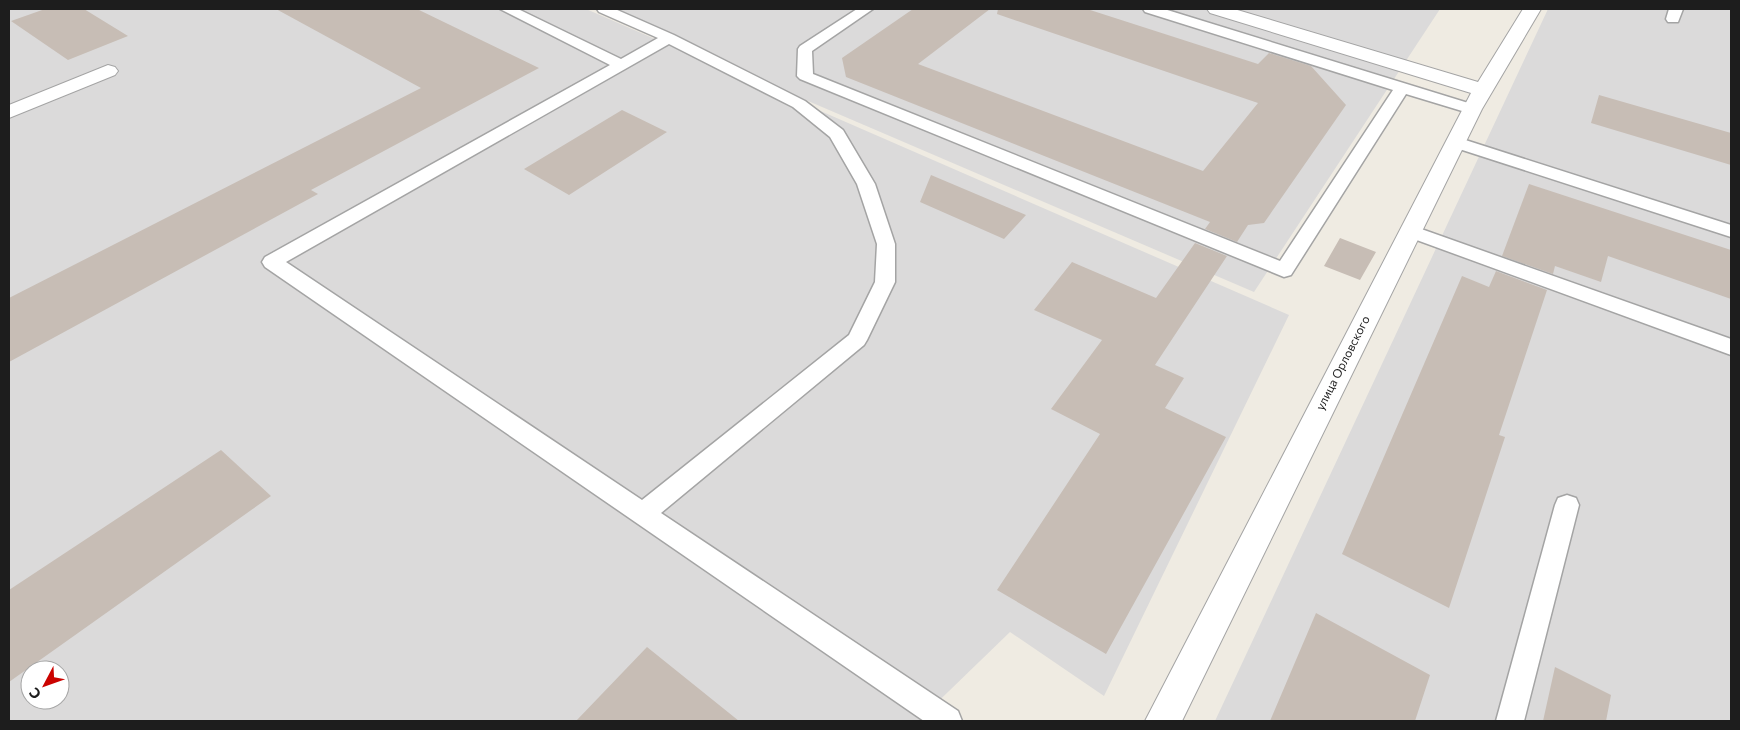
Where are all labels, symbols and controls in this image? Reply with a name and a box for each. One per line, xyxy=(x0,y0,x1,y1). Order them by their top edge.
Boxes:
street label: улица Орловского xyxy=(1312,313,1372,412)
north arrow xyxy=(20,660,70,710)
text: С xyxy=(25,685,44,703)

